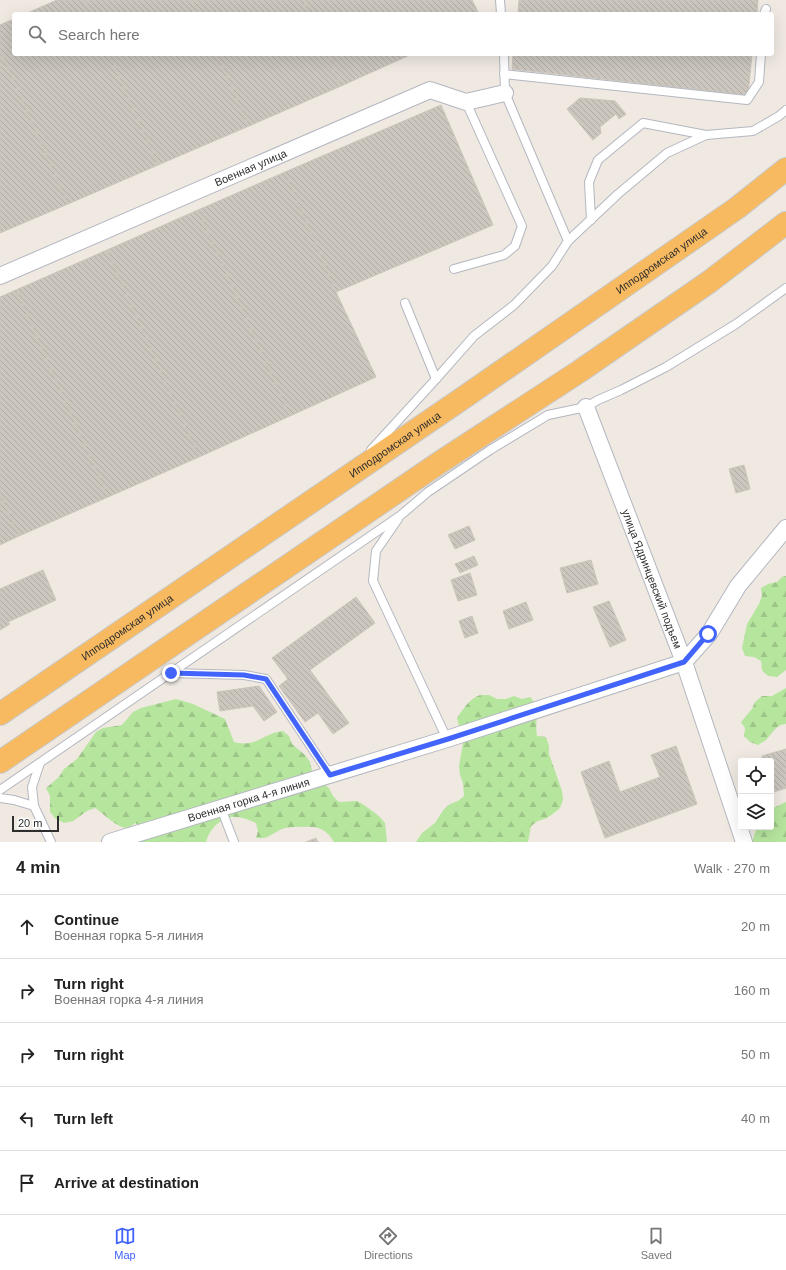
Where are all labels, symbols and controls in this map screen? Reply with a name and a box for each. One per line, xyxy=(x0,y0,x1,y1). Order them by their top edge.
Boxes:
search box xyxy=(12,12,774,56)
icon: search xyxy=(26,23,48,45)
text: Search here xyxy=(58,26,140,43)
street label: Военная улица xyxy=(213,146,289,188)
street label: Ипподромская улица xyxy=(614,224,710,296)
street label: Ипподромская улица xyxy=(347,409,444,480)
street label: улица Ядринцевский подъем xyxy=(620,507,684,650)
street label: Ипподромская улица xyxy=(79,591,176,663)
route start xyxy=(699,625,717,643)
route end xyxy=(162,664,180,682)
map controls xyxy=(738,758,774,830)
button: locate xyxy=(738,758,774,794)
street label: Военная горка 4-я линия xyxy=(186,775,311,824)
button: layers xyxy=(738,794,774,830)
scale bar xyxy=(12,814,59,833)
text: 20 m xyxy=(18,817,42,829)
text: 4 min xyxy=(16,858,60,877)
text: Walk · 270 m xyxy=(694,861,770,876)
text: Continue xyxy=(54,911,119,928)
icon: ahead xyxy=(16,916,38,938)
text: 20 m xyxy=(741,919,770,934)
text: Военная горка 5-я линия xyxy=(54,928,204,943)
text: Turn right xyxy=(54,975,124,992)
icon: right xyxy=(16,980,38,1002)
text: 160 m xyxy=(734,983,770,998)
text: Военная горка 4-я линия xyxy=(54,992,204,1007)
icon: right xyxy=(16,1044,38,1066)
text: Turn right xyxy=(54,1046,124,1063)
text: 50 m xyxy=(741,1047,770,1062)
icon: left xyxy=(16,1108,38,1130)
text: Turn left xyxy=(54,1110,113,1127)
text: 40 m xyxy=(741,1111,770,1126)
icon: arrive xyxy=(16,1172,38,1194)
text: Arrive at destination xyxy=(54,1174,199,1191)
tab: Map xyxy=(114,1225,136,1261)
tab: Directions xyxy=(364,1225,413,1261)
tab: Saved xyxy=(641,1225,672,1261)

